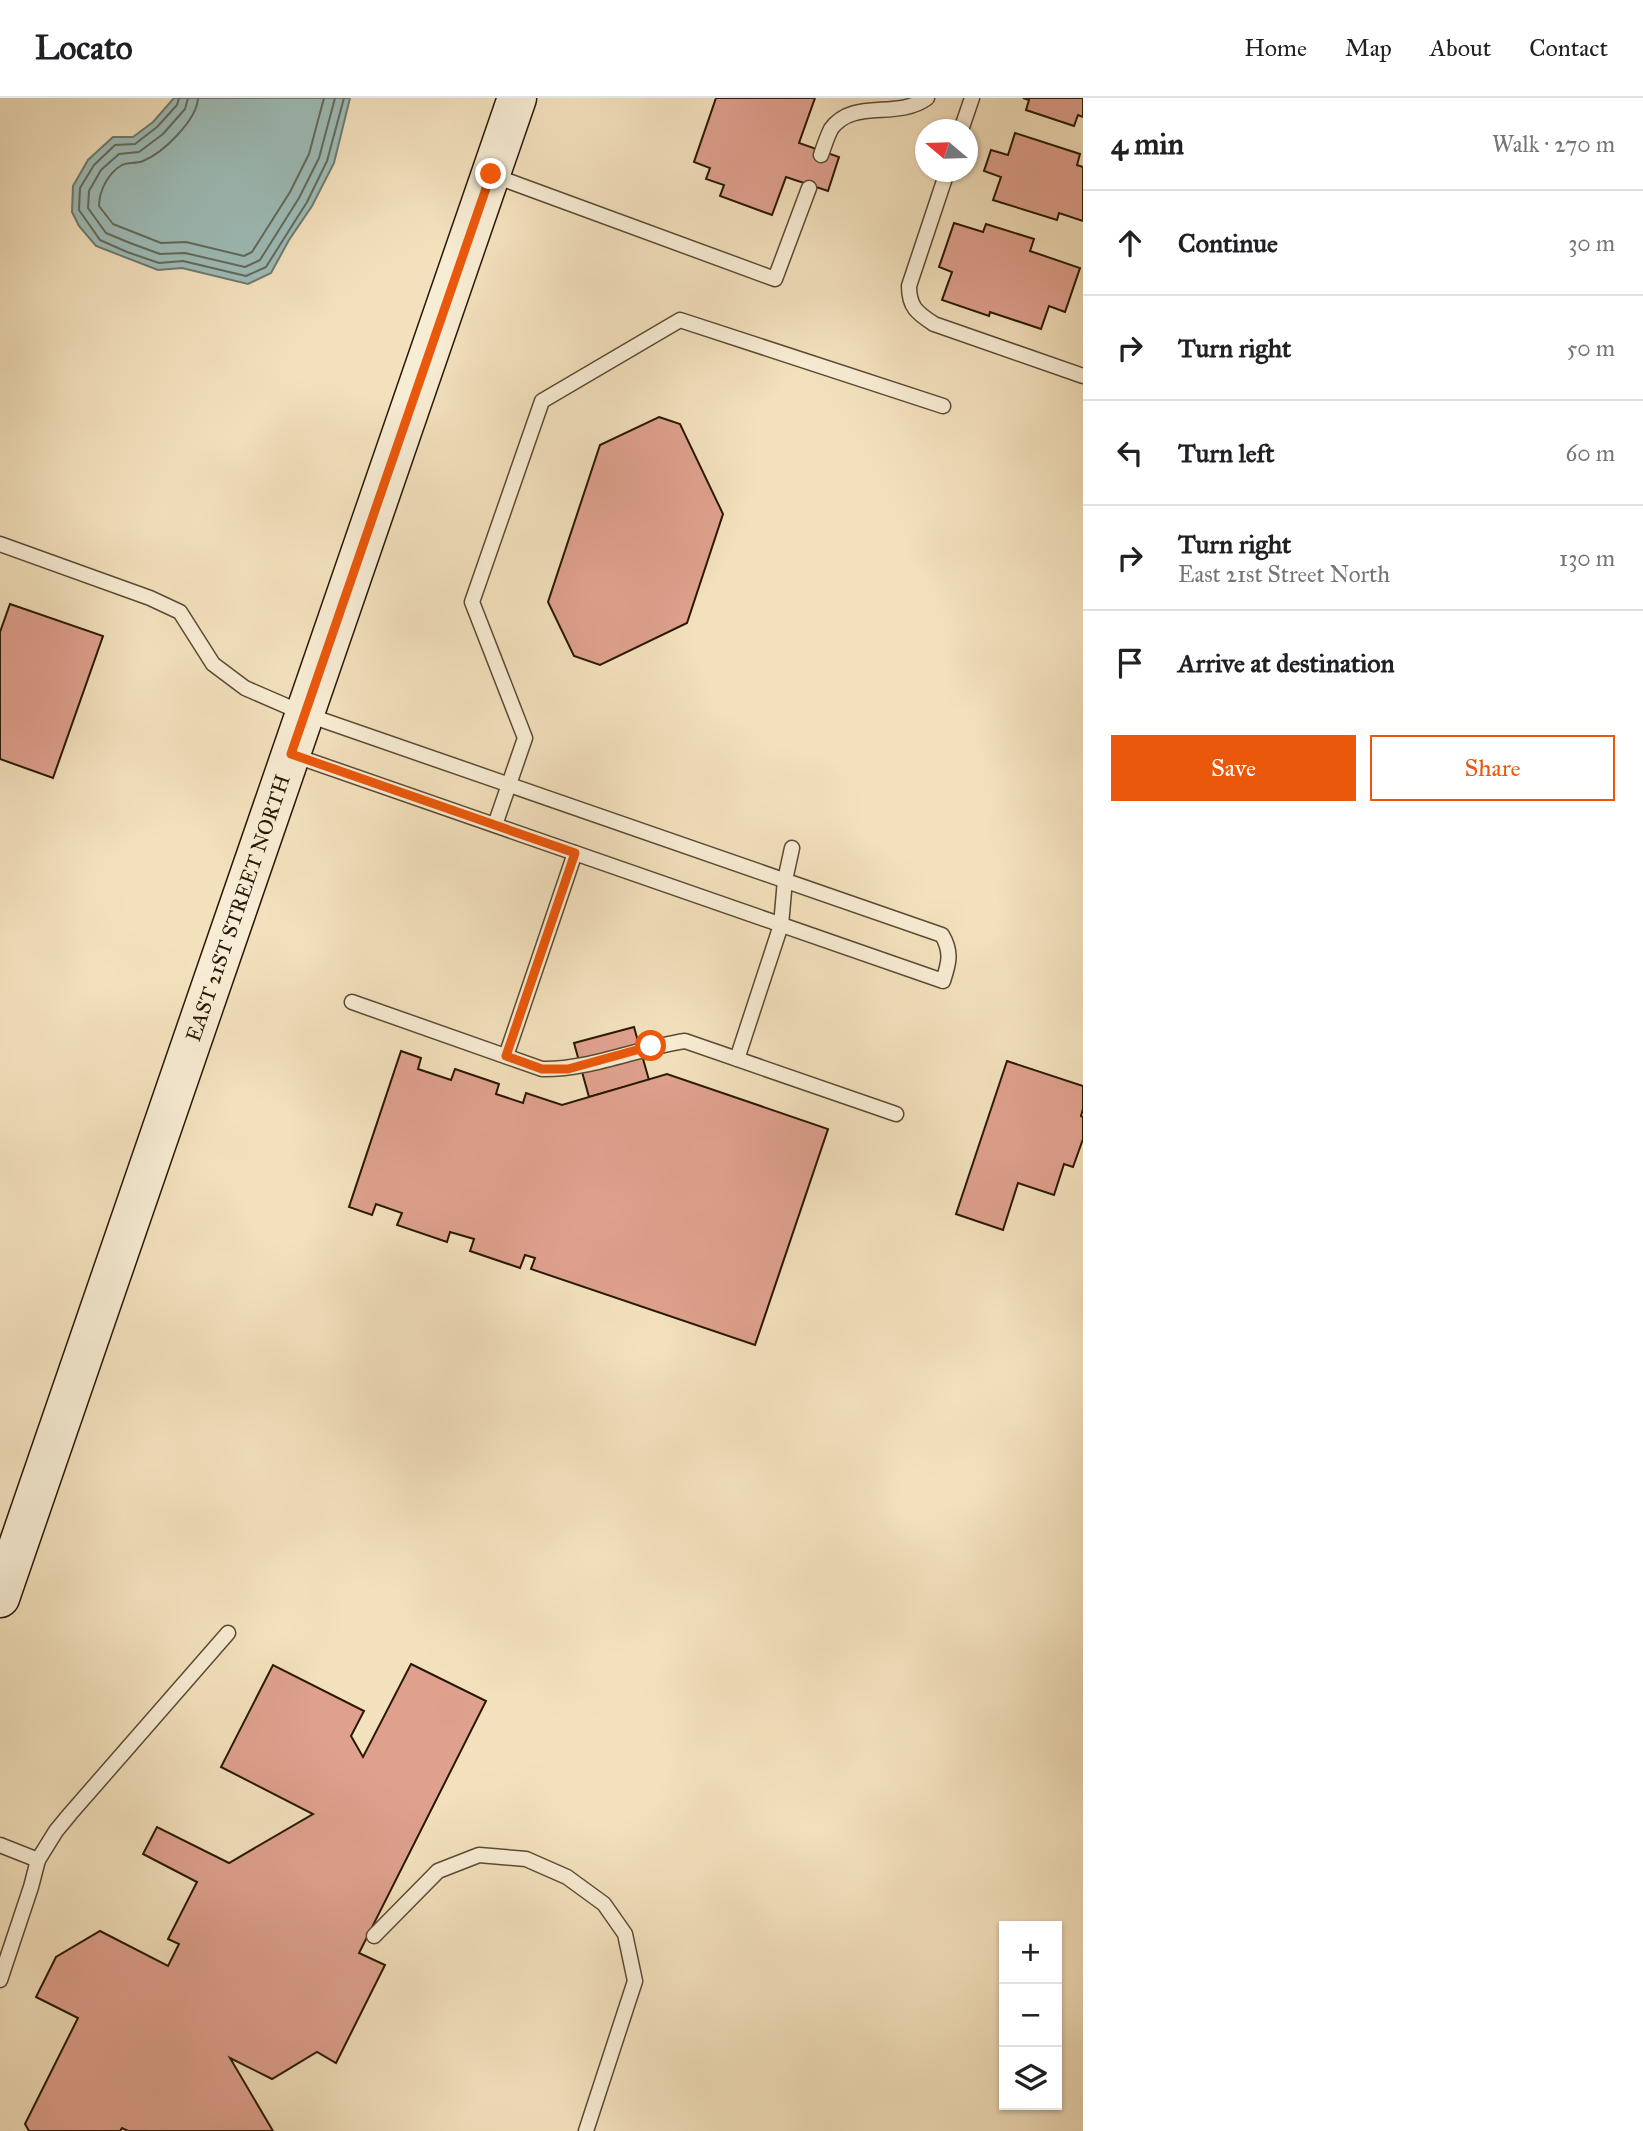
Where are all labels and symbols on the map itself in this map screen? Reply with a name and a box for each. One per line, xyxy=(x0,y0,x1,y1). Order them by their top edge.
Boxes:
north arrow xyxy=(915,119,978,182)
route end xyxy=(475,158,506,189)
street label: EAST 21ST STREET NORTH xyxy=(180,771,296,1045)
route start xyxy=(635,1030,666,1061)

